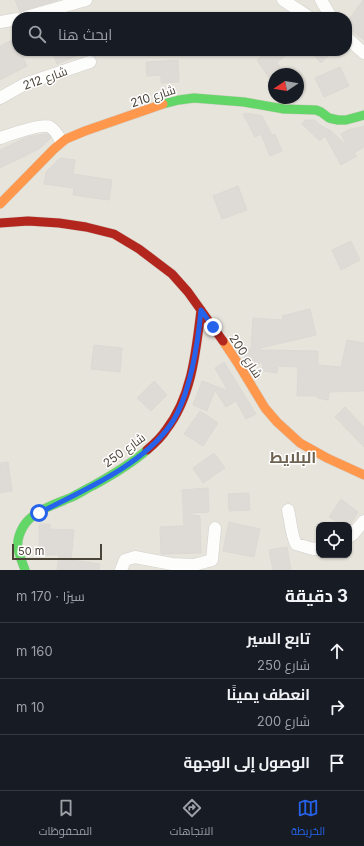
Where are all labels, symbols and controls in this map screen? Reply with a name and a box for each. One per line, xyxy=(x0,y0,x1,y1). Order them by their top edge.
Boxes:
search box xyxy=(12,12,352,56)
icon: search xyxy=(26,23,48,45)
text: ابحث هنا xyxy=(58,25,112,44)
street label: شارع 212 xyxy=(21,63,70,94)
north arrow xyxy=(268,68,304,104)
street label: شارع 210 xyxy=(129,82,178,111)
route end xyxy=(204,318,222,336)
street label: شارع 200 xyxy=(226,331,266,381)
street label: شارع 250 xyxy=(100,430,149,471)
district label: البلايط xyxy=(270,447,316,467)
route start xyxy=(30,504,48,522)
map controls xyxy=(316,522,352,558)
button: locate xyxy=(316,522,352,558)
scale bar xyxy=(12,542,102,561)
text: 50 m xyxy=(18,544,44,558)
text: 3 دقيقة xyxy=(285,586,348,606)
text: سيرًا · 170 m xyxy=(16,588,85,604)
text: تابع السير xyxy=(247,629,310,648)
icon: ahead xyxy=(326,640,348,662)
text: 160 m xyxy=(16,643,53,659)
text: شارع 250 xyxy=(257,657,310,673)
text: انعطف يمينًا xyxy=(226,685,310,704)
icon: right xyxy=(326,696,348,718)
text: 10 m xyxy=(16,699,45,715)
text: شارع 200 xyxy=(257,713,310,729)
icon: arrive xyxy=(326,752,348,774)
text: الوصول إلى الوجهة xyxy=(183,753,310,772)
tab: المحفوظات xyxy=(39,797,92,841)
tab: الاتجاهات xyxy=(170,797,213,841)
tab: الخريطة xyxy=(291,797,325,841)

